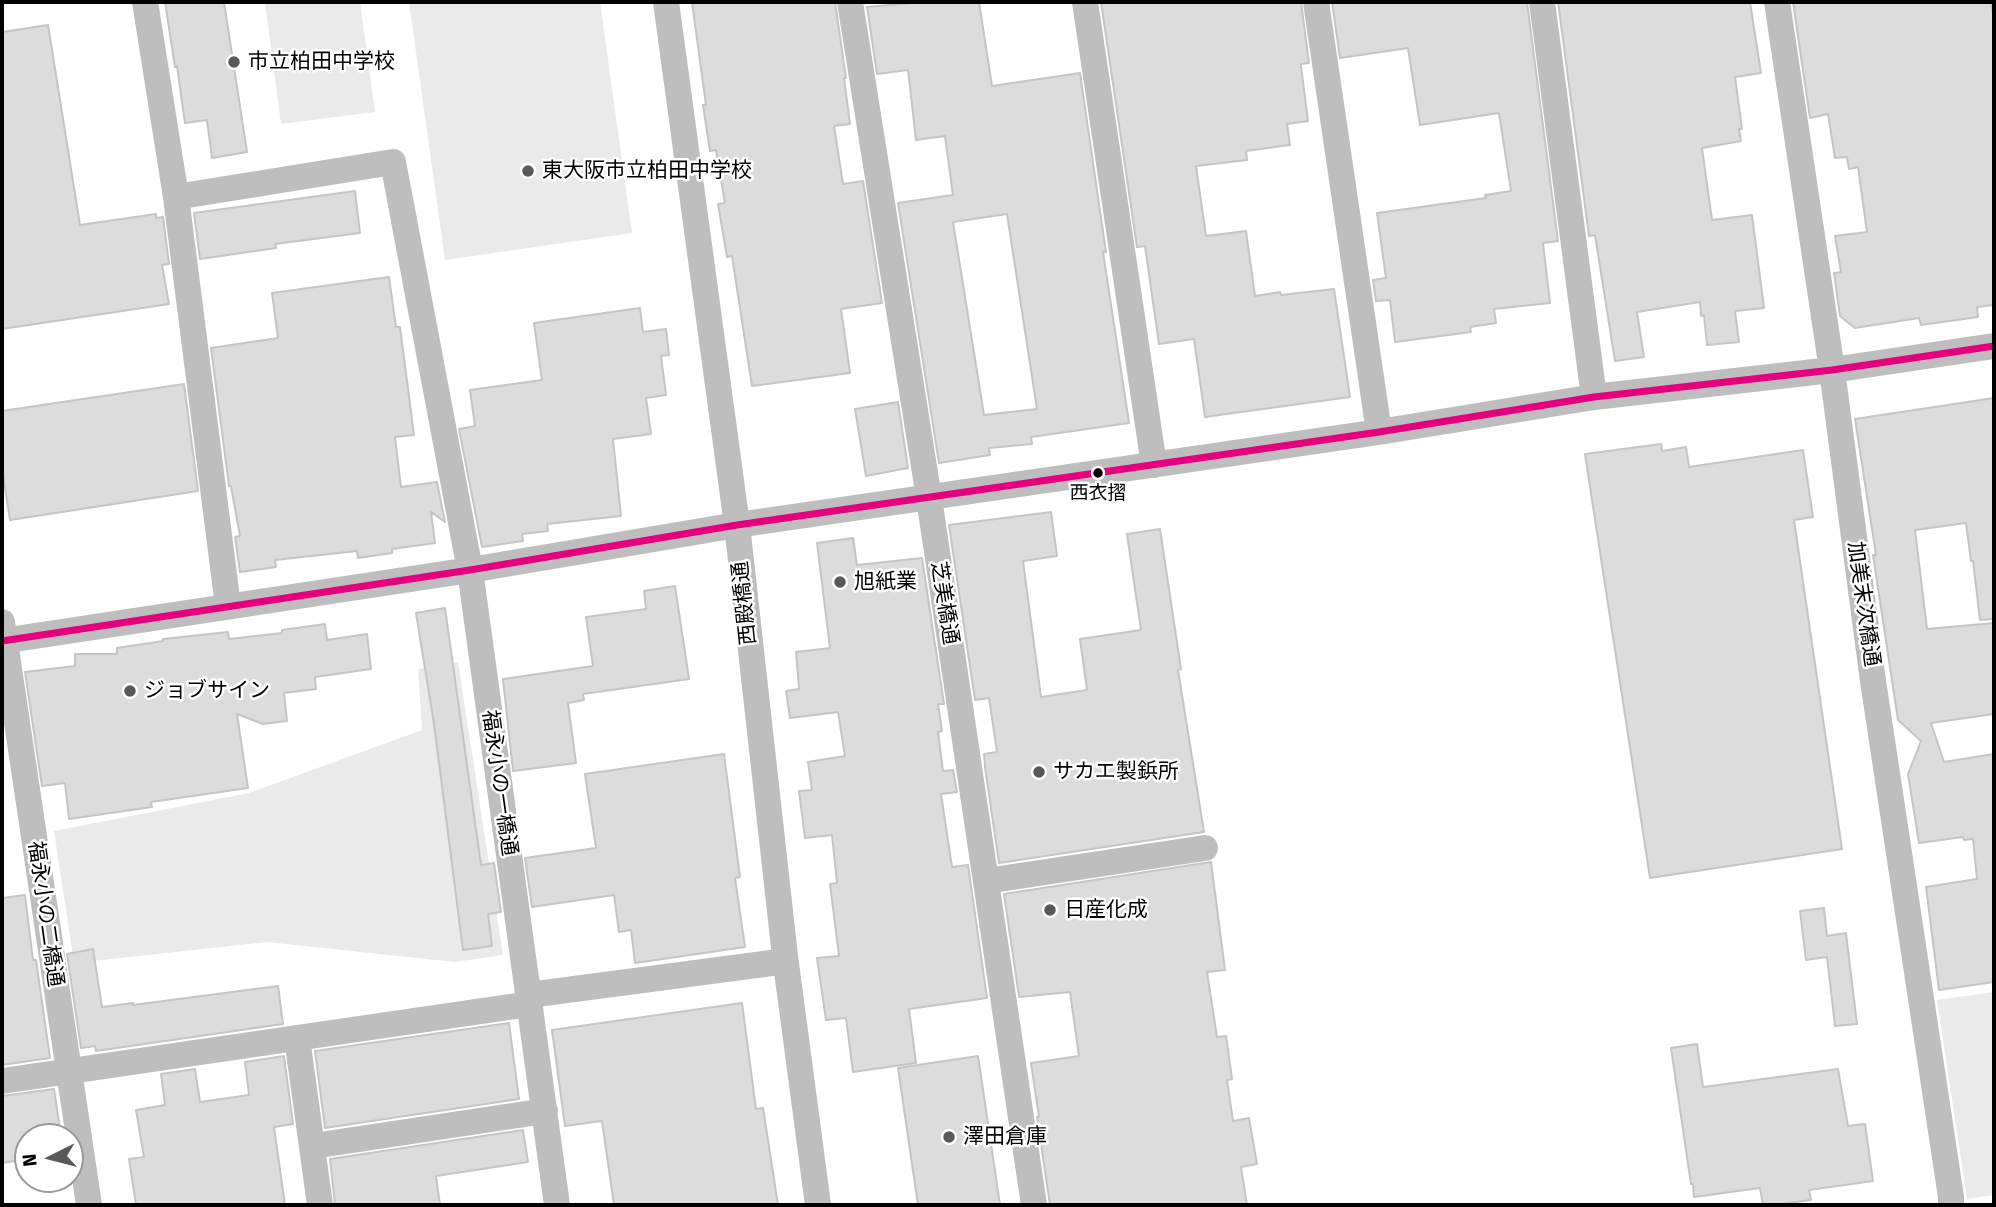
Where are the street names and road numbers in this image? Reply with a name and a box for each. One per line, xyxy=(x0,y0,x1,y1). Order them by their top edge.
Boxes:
street label: 加美末次橋通 xyxy=(1842,540,1884,668)
street label: 西殿橋通 xyxy=(728,560,762,646)
street label: 芝美橋通 xyxy=(925,560,963,646)
street label: 福永小の一橋通 xyxy=(476,708,522,858)
street label: 福永小の二橋通 xyxy=(22,839,68,989)

